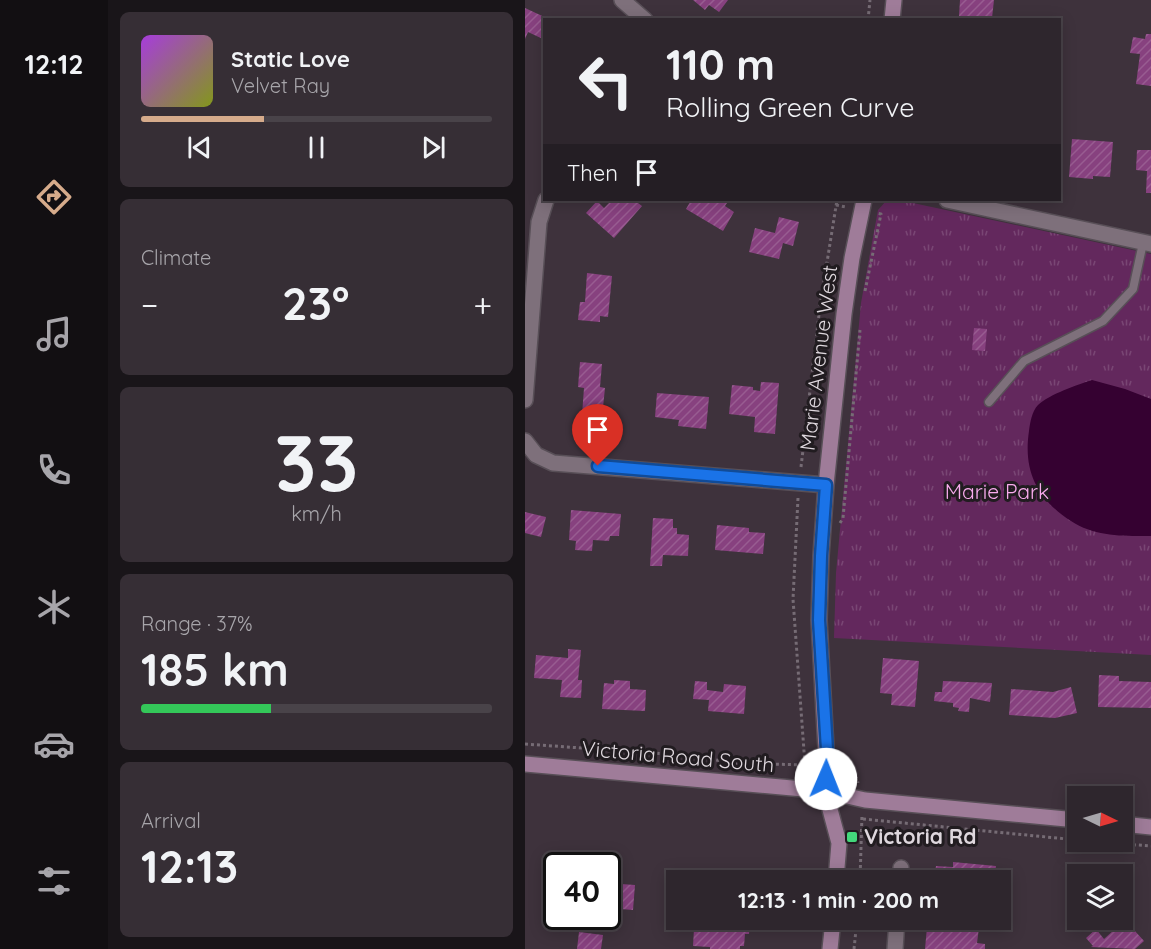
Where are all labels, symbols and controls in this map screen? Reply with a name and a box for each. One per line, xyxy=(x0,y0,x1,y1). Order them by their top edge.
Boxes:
text: 110 m xyxy=(666,38,775,91)
icon: left xyxy=(567,42,645,120)
text: Static Love xyxy=(231,45,350,73)
text: 12:12 xyxy=(24,47,84,81)
text: Velvet Ray xyxy=(231,73,330,98)
text: Rolling Green Curve xyxy=(666,90,914,124)
icon: previous xyxy=(183,131,216,164)
icon: pause xyxy=(300,131,333,164)
icon: next xyxy=(417,131,450,164)
icon: arrive xyxy=(630,156,663,189)
text: Then xyxy=(567,159,618,187)
icon: directions xyxy=(33,176,75,218)
text: Climate xyxy=(141,245,211,270)
street label: Marie Avenue West xyxy=(794,264,842,452)
text: 23° xyxy=(282,275,350,331)
text: − xyxy=(141,284,158,325)
text: + xyxy=(473,284,492,325)
icon: music xyxy=(33,313,75,355)
pin xyxy=(572,404,623,466)
text: 33 xyxy=(275,413,358,511)
icon: arrive xyxy=(581,413,614,446)
icon: phone xyxy=(33,449,75,491)
park label: Marie Park xyxy=(945,478,1049,504)
text: km/h xyxy=(291,501,342,526)
icon: climate xyxy=(33,586,75,628)
text: Range · 37% xyxy=(141,611,253,636)
text: 185 km xyxy=(141,641,289,697)
icon: car xyxy=(33,723,75,765)
street label: Victoria Road South xyxy=(581,735,776,777)
position arrow xyxy=(794,747,858,811)
north arrow xyxy=(1067,786,1133,852)
map controls xyxy=(1067,786,1133,930)
text: Arrival xyxy=(141,808,201,833)
place label: Victoria Rd xyxy=(864,823,976,849)
marker: Victoria Rd xyxy=(845,830,859,844)
text: 12:13 xyxy=(141,838,238,894)
speed limit sign: 40 xyxy=(543,852,621,930)
icon: filters xyxy=(33,860,75,902)
button: layers xyxy=(1067,864,1133,930)
text: 12:13 · 1 min · 200 m xyxy=(738,886,939,914)

